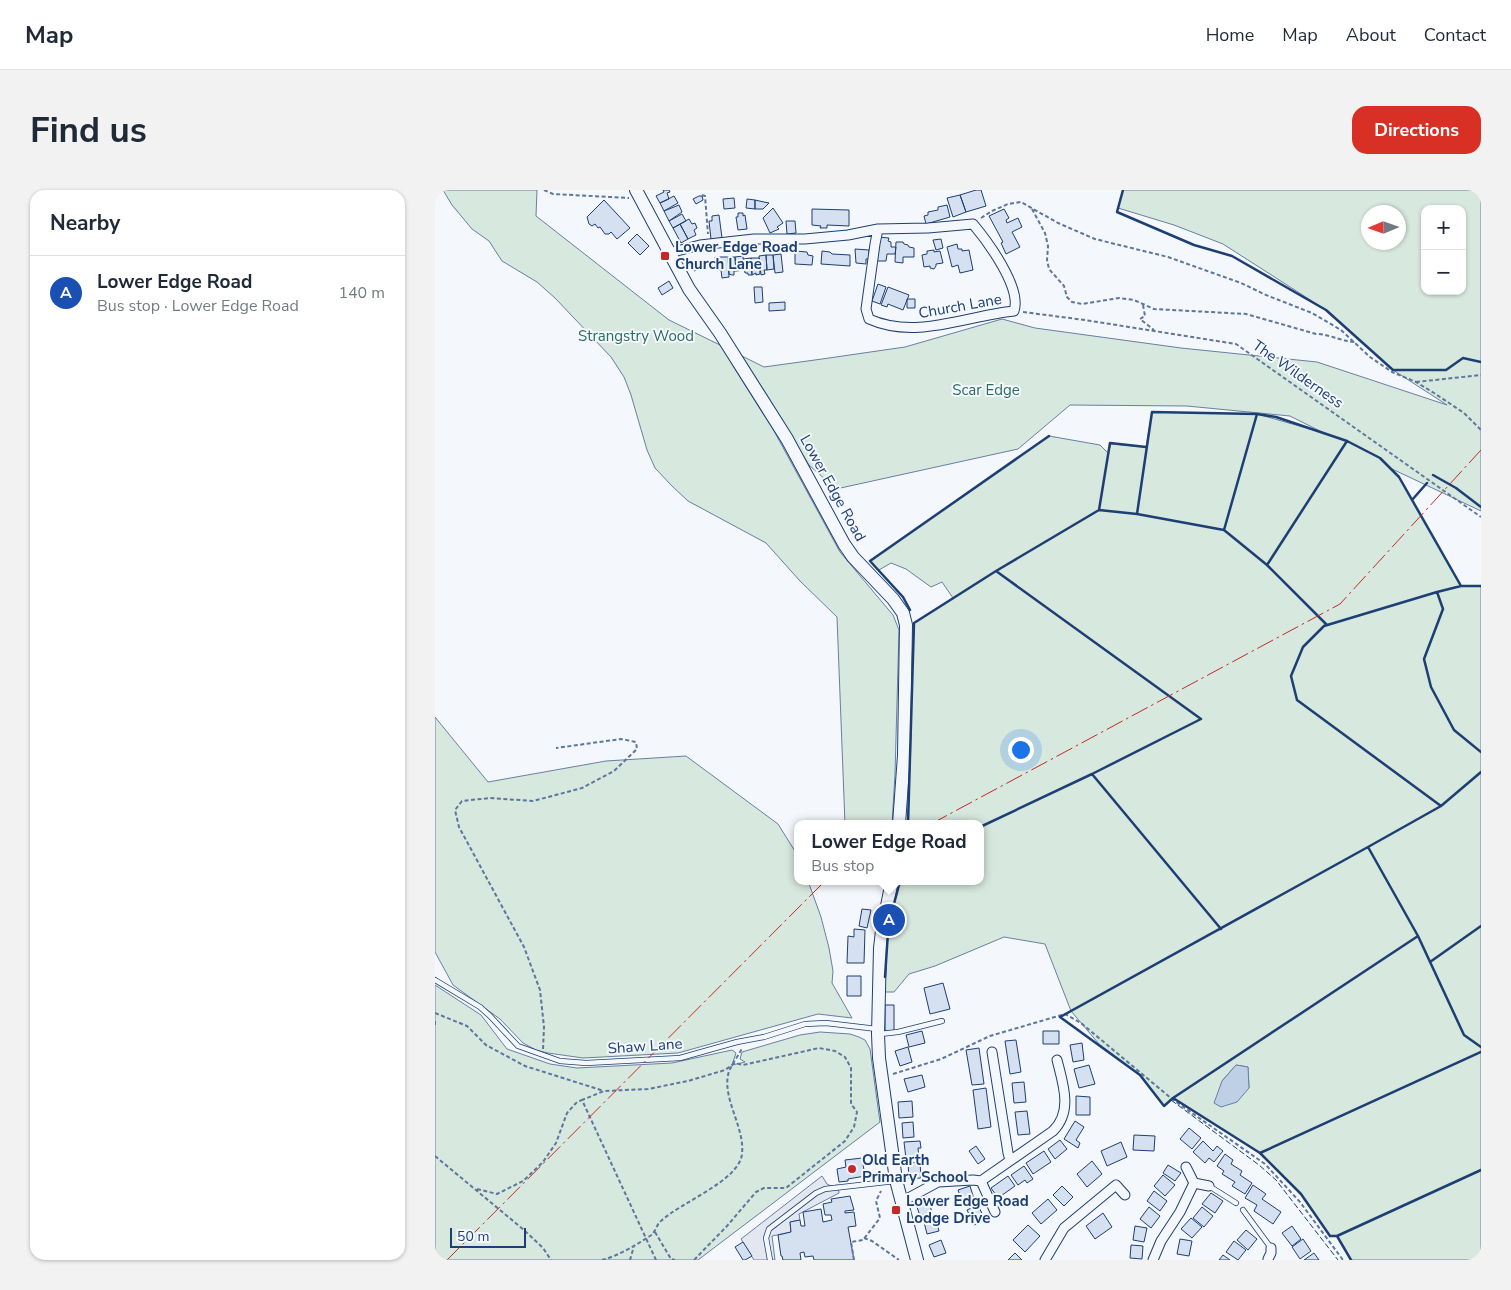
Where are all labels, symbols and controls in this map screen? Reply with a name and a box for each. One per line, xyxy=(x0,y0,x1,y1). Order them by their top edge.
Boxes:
text: Map xyxy=(25,19,73,51)
text: Home xyxy=(1206,23,1254,47)
text: Map xyxy=(1282,23,1318,47)
text: About xyxy=(1346,23,1396,47)
text: Contact xyxy=(1424,23,1486,47)
button: Directions xyxy=(1352,106,1481,154)
text: Find us xyxy=(30,107,147,154)
north arrow xyxy=(1361,205,1406,250)
map controls xyxy=(1421,205,1466,295)
button: + xyxy=(1421,205,1466,250)
text: Nearby xyxy=(50,209,120,237)
place label: Lower Edge Road Church Lane xyxy=(675,237,798,274)
marker: Lower Edge Road Church Lane xyxy=(659,250,671,262)
button: − xyxy=(1421,250,1466,295)
text: Lower Edge Road xyxy=(97,269,252,295)
text: A xyxy=(60,282,72,304)
text: 140 m xyxy=(338,282,385,304)
street label: Church Lane xyxy=(917,289,1003,323)
text: Bus stop · Lower Edge Road xyxy=(97,295,299,317)
park label: Strangstry Wood xyxy=(578,326,694,346)
street label: The Wilderness xyxy=(1249,335,1347,413)
park label: Scar Edge xyxy=(952,380,1020,400)
street label: Lower Edge Road xyxy=(795,431,871,545)
your location xyxy=(1008,737,1034,763)
popup xyxy=(794,820,984,885)
text: Lower Edge Road xyxy=(811,829,967,855)
text: Bus stop xyxy=(811,855,874,877)
pin: A xyxy=(873,901,905,939)
street label: Shaw Lane xyxy=(607,1033,683,1059)
place label: Old Earth Primary School xyxy=(862,1150,969,1187)
marker: Old Earth Primary School xyxy=(846,1163,858,1175)
place label: Lower Edge Road Lodge Drive xyxy=(906,1191,1029,1228)
marker: Lower Edge Road Lodge Drive xyxy=(890,1204,902,1216)
scale bar xyxy=(450,1225,526,1248)
text: 50 m xyxy=(457,1227,489,1246)

